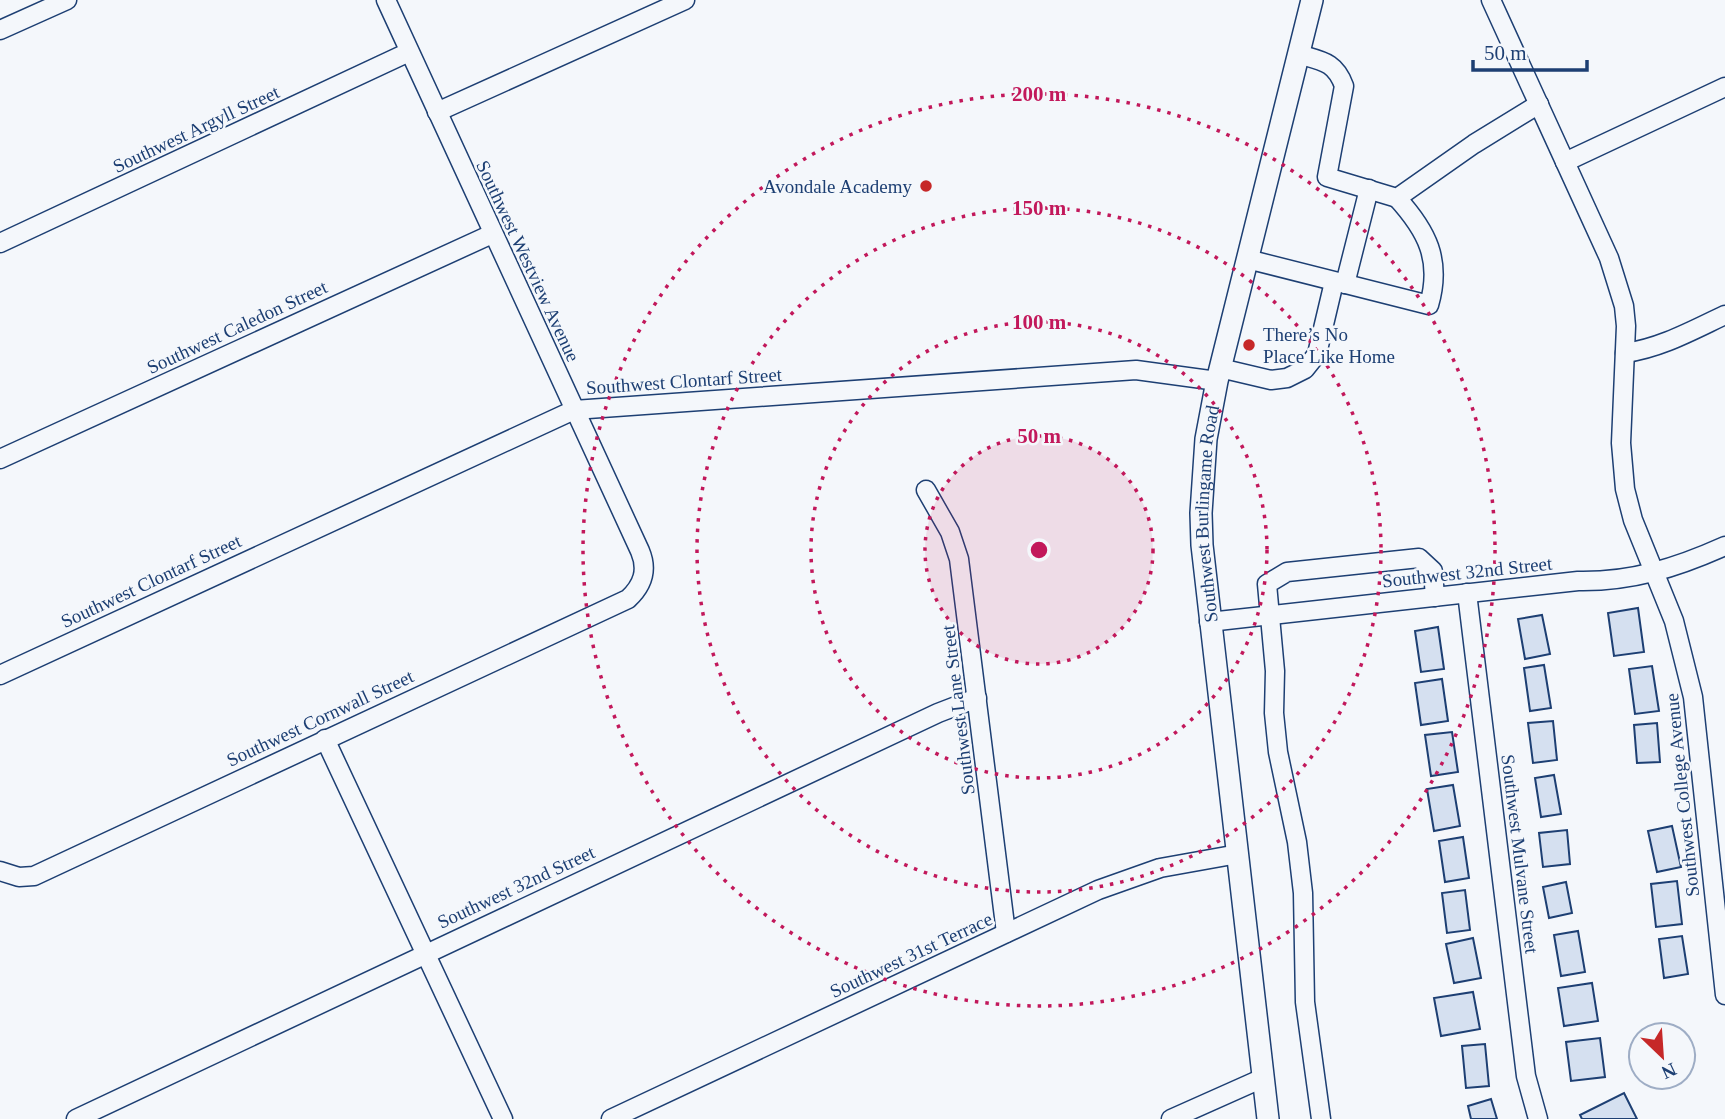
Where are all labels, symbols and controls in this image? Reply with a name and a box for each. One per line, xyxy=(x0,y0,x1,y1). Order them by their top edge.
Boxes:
scale bar xyxy=(1473,28,1587,72)
text: 50 m xyxy=(1484,41,1527,65)
street label: Southwest Argyll Street xyxy=(109,81,283,177)
text: 200 m xyxy=(1012,82,1067,106)
street label: Southwest Westview Avenue xyxy=(472,157,584,365)
place label: Avondale Academy xyxy=(763,176,912,197)
marker: Avondale Academy xyxy=(918,178,934,194)
text: 150 m xyxy=(1012,196,1067,220)
street label: Southwest Caledon Street xyxy=(144,276,331,378)
text: 100 m xyxy=(1012,310,1067,334)
place label: There’s No Place Like Home xyxy=(1263,324,1395,367)
marker: There’s No Place Like Home xyxy=(1241,337,1257,353)
street label: Southwest Clontarf Street xyxy=(585,364,783,398)
street label: Southwest Burlingame Road xyxy=(1190,403,1223,624)
text: 50 m xyxy=(1017,424,1061,448)
street label: Southwest Clontarf Street xyxy=(58,530,245,632)
centre of rings xyxy=(1027,538,1051,562)
street label: Southwest 32nd Street xyxy=(1381,553,1554,591)
street label: Southwest Lane Street xyxy=(937,623,979,796)
street label: Southwest Cornwall Street xyxy=(223,665,417,771)
street label: Southwest College Avenue xyxy=(1661,692,1703,898)
street label: Southwest Mulvane Street xyxy=(1497,753,1543,956)
street label: Southwest 32nd Street xyxy=(434,841,599,933)
street label: Southwest 31st Terrace xyxy=(827,908,995,1002)
north arrow xyxy=(1627,1021,1697,1091)
text: N xyxy=(1658,1059,1680,1083)

